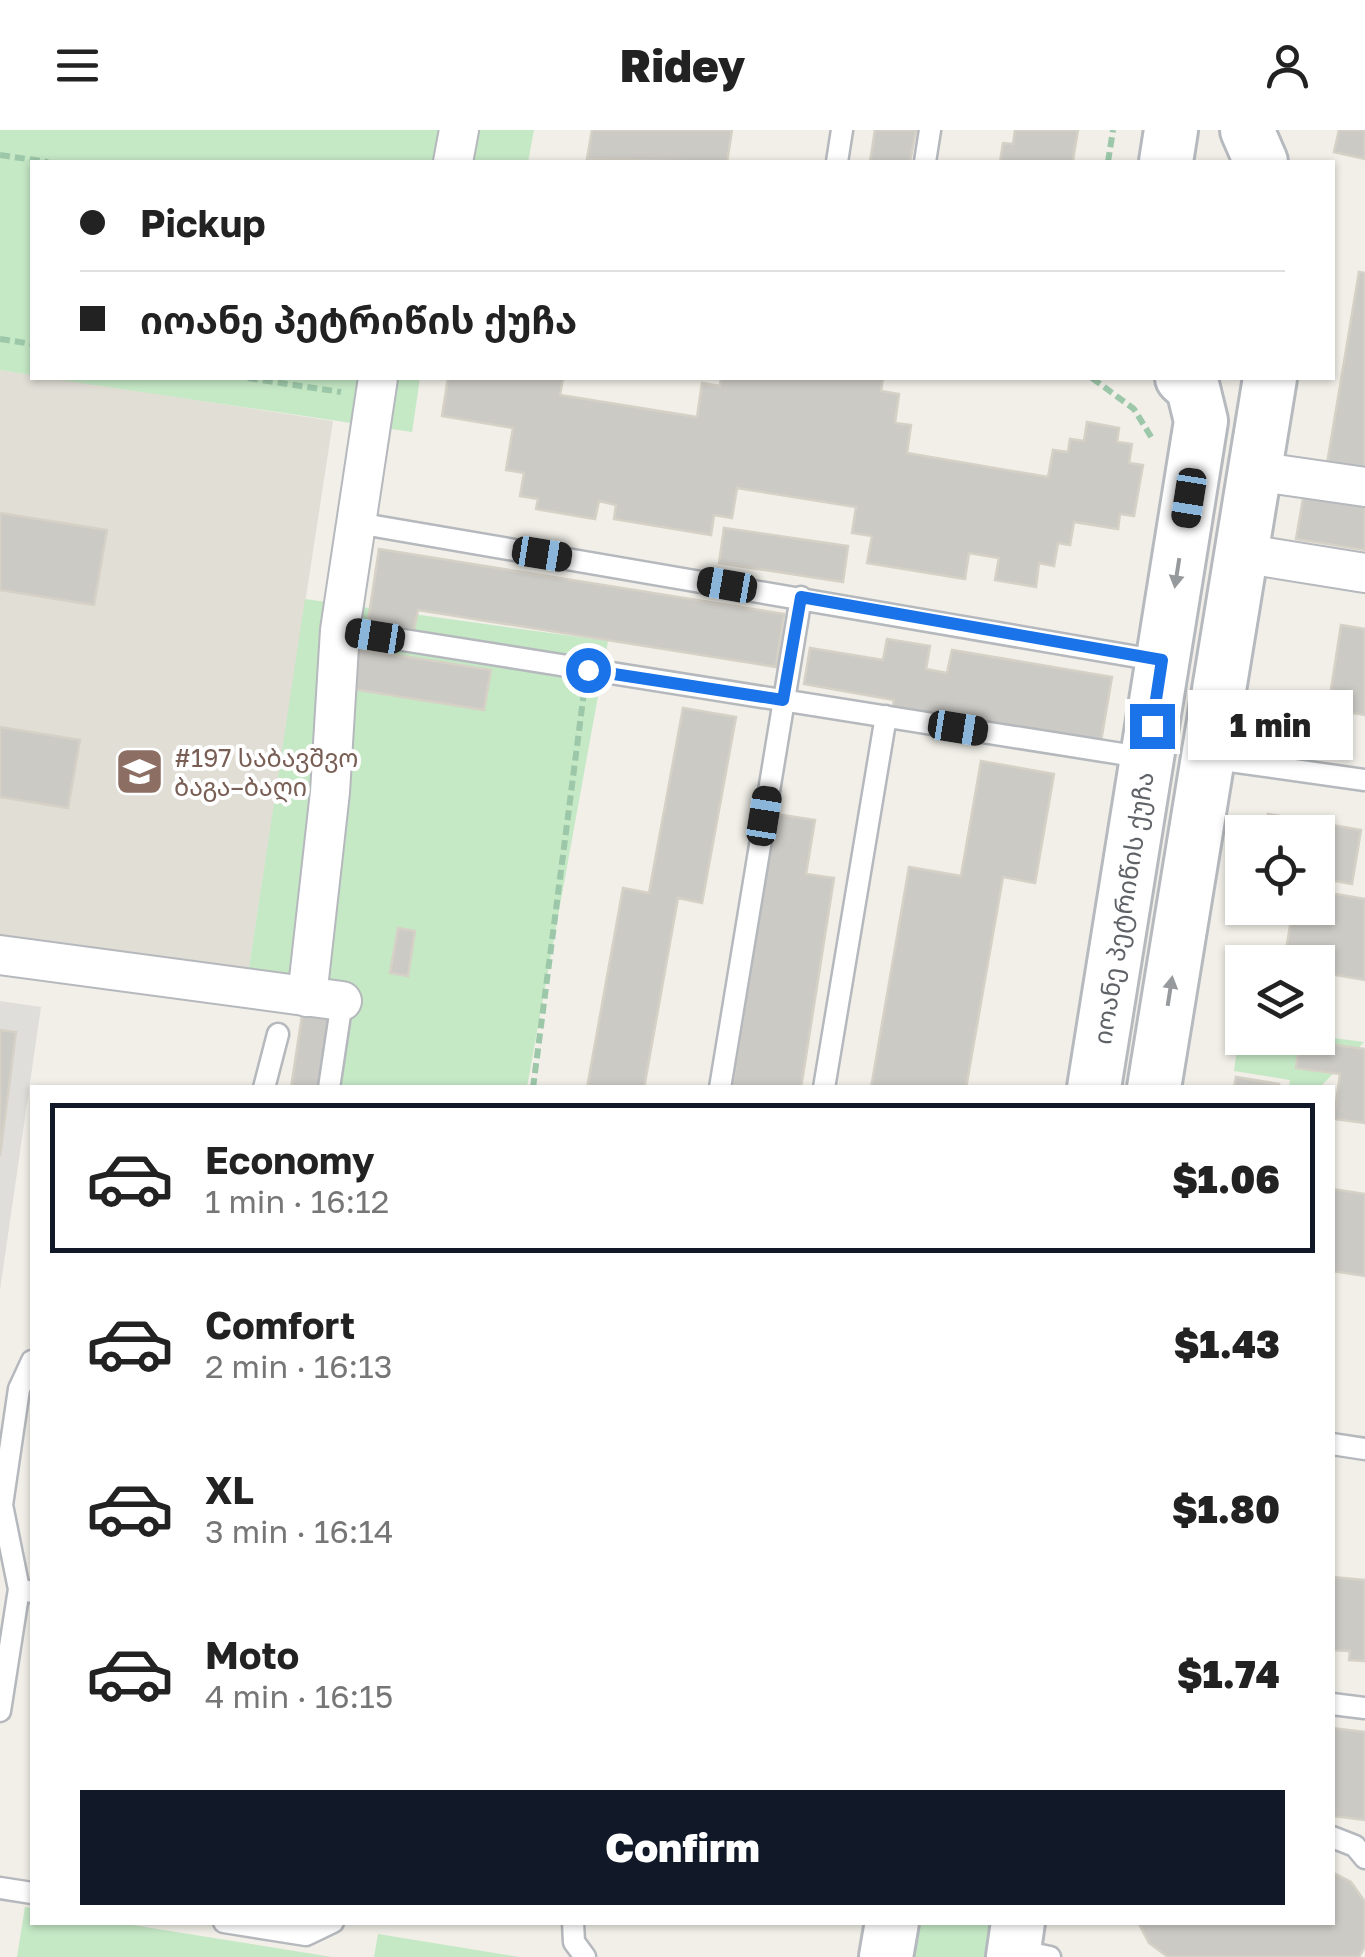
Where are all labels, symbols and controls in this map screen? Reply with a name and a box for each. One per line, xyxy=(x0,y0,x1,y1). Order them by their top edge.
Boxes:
icon: menu xyxy=(50,38,105,93)
text: Ridey xyxy=(620,38,745,92)
icon: person xyxy=(1260,38,1315,93)
text: Pickup xyxy=(140,200,266,245)
text: იოანე პეტრიწის ქუჩა xyxy=(140,297,577,342)
car xyxy=(1169,466,1209,530)
car xyxy=(510,534,574,574)
one-way arrow xyxy=(1169,557,1184,589)
car xyxy=(695,565,759,605)
car xyxy=(343,616,407,656)
route start xyxy=(566,648,611,693)
callout: 1 min xyxy=(1187,691,1352,761)
route end xyxy=(1130,704,1175,749)
text: 1 min xyxy=(1230,706,1311,744)
car xyxy=(926,708,990,748)
place label: #197 საბავშვო ბაგა–ბაღი xyxy=(174,742,358,803)
school or university icon: #197 საბავშვო ბაგა–ბაღი xyxy=(113,745,165,797)
street label: იოანე პეტრიწის ქუჩა xyxy=(1086,770,1160,1046)
car xyxy=(744,784,784,848)
map controls xyxy=(1225,815,1335,1055)
button: locate xyxy=(1225,815,1335,925)
button: layers xyxy=(1225,945,1335,1055)
one-way arrow xyxy=(1162,975,1178,1007)
icon: car xyxy=(85,1133,175,1223)
text: Economy xyxy=(205,1137,374,1182)
text: $1.06 xyxy=(1172,1156,1280,1201)
text: 1 min · 16:12 xyxy=(205,1182,389,1220)
icon: car xyxy=(85,1298,175,1388)
text: Comfort xyxy=(205,1302,355,1347)
text: $1.43 xyxy=(1174,1321,1280,1366)
text: 2 min · 16:13 xyxy=(205,1347,392,1385)
icon: car xyxy=(85,1463,175,1553)
text: XL xyxy=(205,1467,254,1512)
text: $1.80 xyxy=(1172,1486,1280,1531)
text: 3 min · 16:14 xyxy=(205,1512,393,1550)
icon: car xyxy=(85,1628,175,1718)
text: Moto xyxy=(205,1632,299,1677)
text: $1.74 xyxy=(1177,1651,1280,1696)
text: 4 min · 16:15 xyxy=(205,1677,393,1715)
button: Confirm xyxy=(80,1790,1285,1905)

